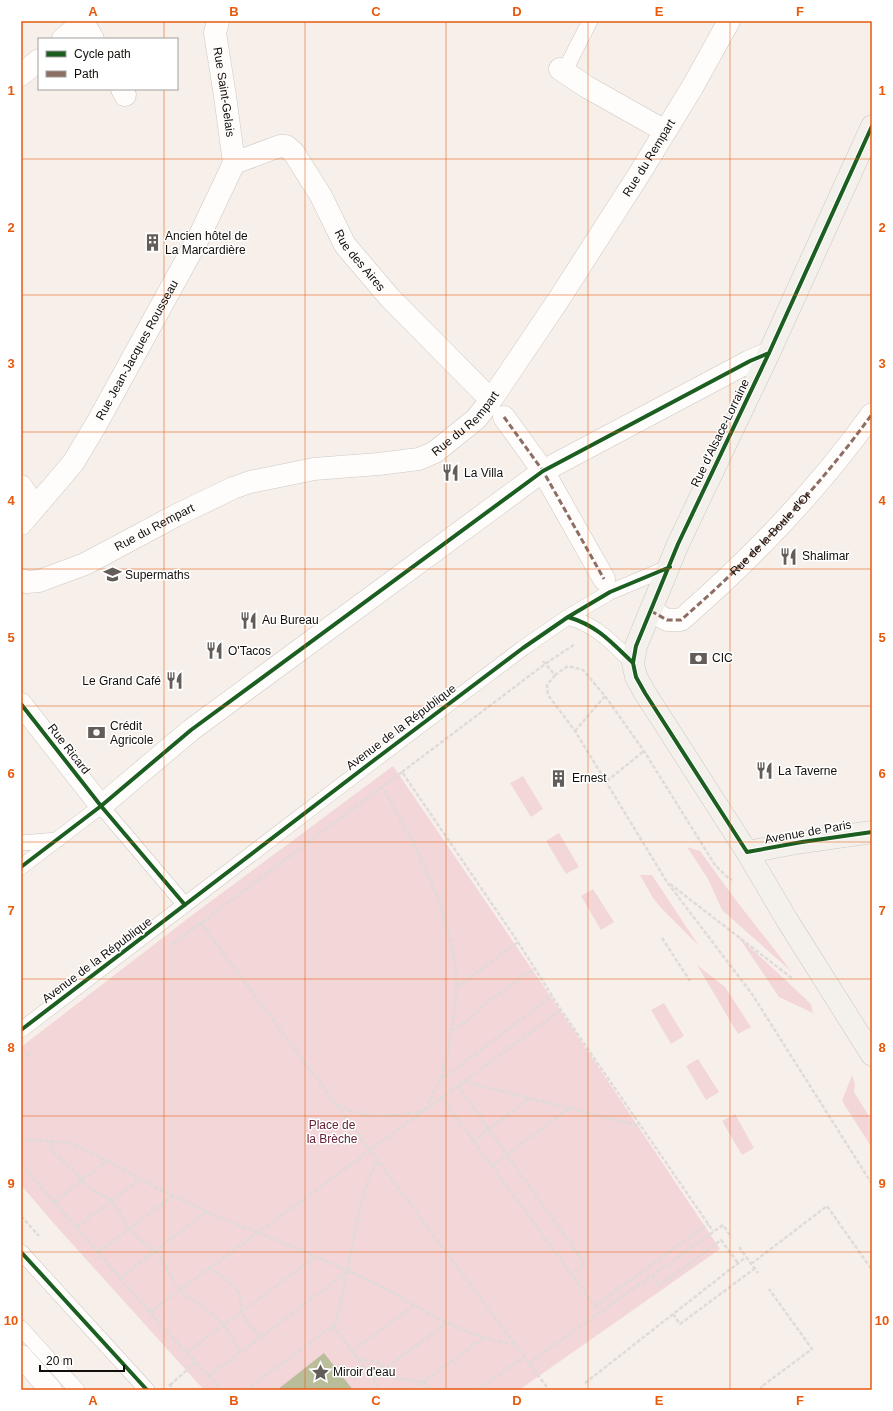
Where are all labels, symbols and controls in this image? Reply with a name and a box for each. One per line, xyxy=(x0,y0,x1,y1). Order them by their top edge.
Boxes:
text: A xyxy=(88,4,98,19)
text: B xyxy=(229,4,239,19)
text: C xyxy=(371,4,381,19)
text: D xyxy=(512,4,522,19)
text: E xyxy=(655,4,664,19)
text: F xyxy=(796,4,804,19)
legend xyxy=(38,38,178,90)
street label: Rue Saint-Gelais xyxy=(210,46,237,138)
text: Cycle path xyxy=(74,47,131,61)
text: Path xyxy=(74,67,99,81)
text: 1 xyxy=(7,83,15,98)
text: 1 xyxy=(878,83,886,98)
street label: Rue du Rempart xyxy=(620,116,678,199)
text: 2 xyxy=(7,220,15,235)
text: 2 xyxy=(878,220,886,235)
street label: Rue des Aires xyxy=(331,227,388,294)
place label: Ancien hôtel de La Marcardière xyxy=(165,229,248,257)
building icon: Ancien hôtel de La Marcardière xyxy=(142,233,162,253)
street label: Rue Jean-Jacques Rousseau xyxy=(93,278,181,423)
text: 3 xyxy=(7,356,15,371)
text: 3 xyxy=(878,356,886,371)
street label: Rue d'Alsace-Lorraine xyxy=(688,376,752,489)
street label: Rue du Rempart xyxy=(429,388,502,459)
restaurant icon: La Villa xyxy=(441,463,461,483)
place label: La Villa xyxy=(464,466,503,480)
street label: Rue de la Boule d'Or xyxy=(727,489,814,578)
text: 4 xyxy=(7,493,15,508)
text: 4 xyxy=(878,493,886,508)
street label: Rue du Rempart xyxy=(112,500,197,554)
restaurant icon: Shalimar xyxy=(779,546,799,566)
place label: Shalimar xyxy=(802,549,849,563)
school or university icon: Supermaths xyxy=(102,565,122,585)
place label: Supermaths xyxy=(125,568,190,582)
restaurant icon: Au Bureau xyxy=(239,610,259,630)
place label: Au Bureau xyxy=(262,613,319,627)
text: 5 xyxy=(7,630,15,645)
text: 5 xyxy=(878,630,886,645)
restaurant icon: O'Tacos xyxy=(205,641,225,661)
place label: O'Tacos xyxy=(228,644,271,658)
bank icon: CIC xyxy=(689,648,709,668)
place label: CIC xyxy=(712,651,733,665)
restaurant icon: Le Grand Café xyxy=(164,671,184,691)
place label: Le Grand Café xyxy=(82,674,161,688)
street label: Avenue de la République xyxy=(343,681,459,773)
place label: Crédit Agricole xyxy=(110,719,154,747)
street label: Rue Ricard xyxy=(45,721,93,777)
bank icon: Crédit Agricole xyxy=(87,723,107,743)
restaurant icon: La Taverne xyxy=(755,761,775,781)
place label: La Taverne xyxy=(778,764,837,778)
text: 6 xyxy=(7,766,15,781)
text: 6 xyxy=(878,766,886,781)
building icon: Ernest xyxy=(549,768,569,788)
place label: Ernest xyxy=(572,771,607,785)
street label: Avenue de Paris xyxy=(764,817,852,847)
text: 7 xyxy=(7,903,15,918)
text: 7 xyxy=(878,903,886,918)
street label: Avenue de la République xyxy=(39,914,155,1006)
text: 8 xyxy=(7,1040,15,1055)
text: 8 xyxy=(878,1040,886,1055)
park label: Place de la Brèche xyxy=(307,1118,358,1146)
text: 9 xyxy=(7,1176,15,1191)
text: 9 xyxy=(878,1176,886,1191)
text: 10 xyxy=(4,1313,18,1328)
text: 10 xyxy=(875,1313,889,1328)
scale bar xyxy=(40,1347,124,1373)
text: 20 m xyxy=(46,1354,73,1368)
place icon: Miroir d'eau xyxy=(310,1362,330,1382)
place label: Miroir d'eau xyxy=(333,1365,395,1379)
text: A xyxy=(88,1393,98,1408)
text: B xyxy=(229,1393,239,1408)
text: C xyxy=(371,1393,381,1408)
text: D xyxy=(512,1393,522,1408)
text: E xyxy=(655,1393,664,1408)
text: F xyxy=(796,1393,804,1408)

